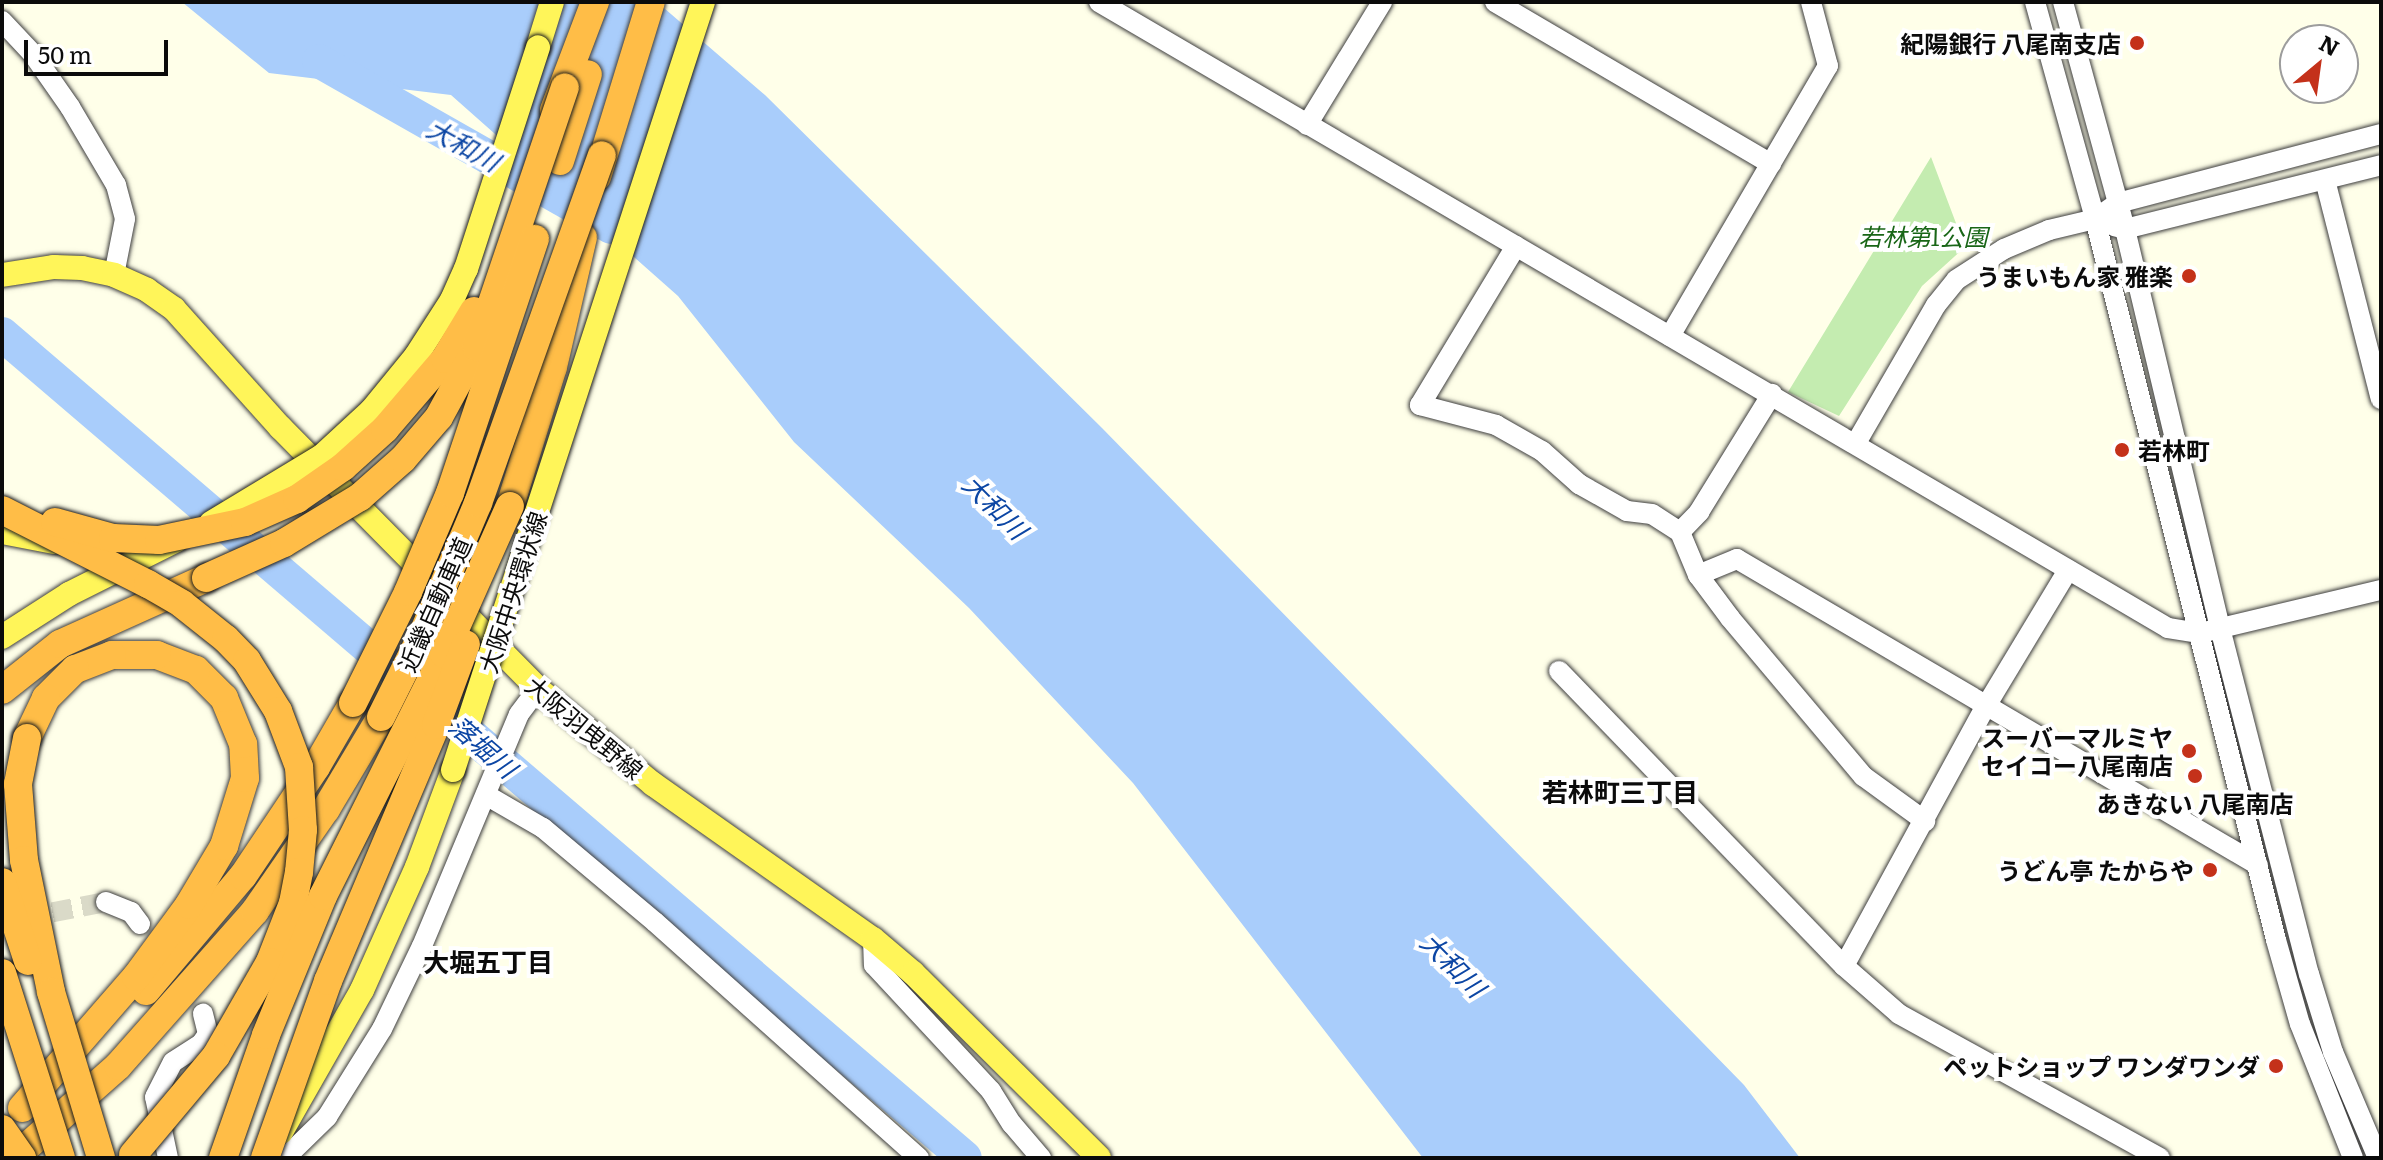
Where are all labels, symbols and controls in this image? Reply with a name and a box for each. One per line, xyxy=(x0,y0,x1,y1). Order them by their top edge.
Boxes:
scale bar xyxy=(28,24,172,74)
north arrow xyxy=(2279,24,2359,104)
text: N xyxy=(2314,25,2346,63)
place label: 紀陽銀行 八尾南支店 xyxy=(1900,29,2121,57)
marker: 紀陽銀行 八尾南支店 xyxy=(2128,34,2146,52)
text: 50 m xyxy=(38,36,92,71)
water label: 大和川 xyxy=(422,111,506,177)
park label: 若林第1公園 xyxy=(1858,222,1988,250)
place label: うまいもん家 雅楽 xyxy=(1976,262,2173,290)
marker: うまいもん家 雅楽 xyxy=(2180,267,2198,285)
place label: 若林町 xyxy=(2138,436,2210,464)
marker: 若林町 xyxy=(2113,441,2131,459)
water label: 大和川 xyxy=(957,467,1035,545)
street label: 大阪中央環状線 xyxy=(472,508,552,676)
street label: 近畿自動車道 xyxy=(392,532,476,676)
street label: 大阪羽曳野線 xyxy=(521,670,649,784)
water label: 落堀川 xyxy=(444,709,524,783)
place label: スーバーマルミヤ セイコー八尾南店 xyxy=(1981,723,2173,779)
marker: スーバーマルミヤ セイコー八尾南店 xyxy=(2180,742,2198,760)
marker: あきない 八尾南店 xyxy=(2186,767,2204,785)
district label: 若林町三丁目 xyxy=(1542,775,1698,807)
place label: あきない 八尾南店 xyxy=(2097,789,2293,817)
place label: うどん亭 たからや xyxy=(1997,856,2194,884)
marker: うどん亭 たからや xyxy=(2201,861,2219,879)
water label: 大和川 xyxy=(1415,925,1493,1003)
district label: 大堀五丁目 xyxy=(423,945,553,977)
place label: ペットショップ ワンダワンダ xyxy=(1943,1052,2260,1080)
marker: ペットショップ ワンダワンダ xyxy=(2267,1057,2285,1075)

